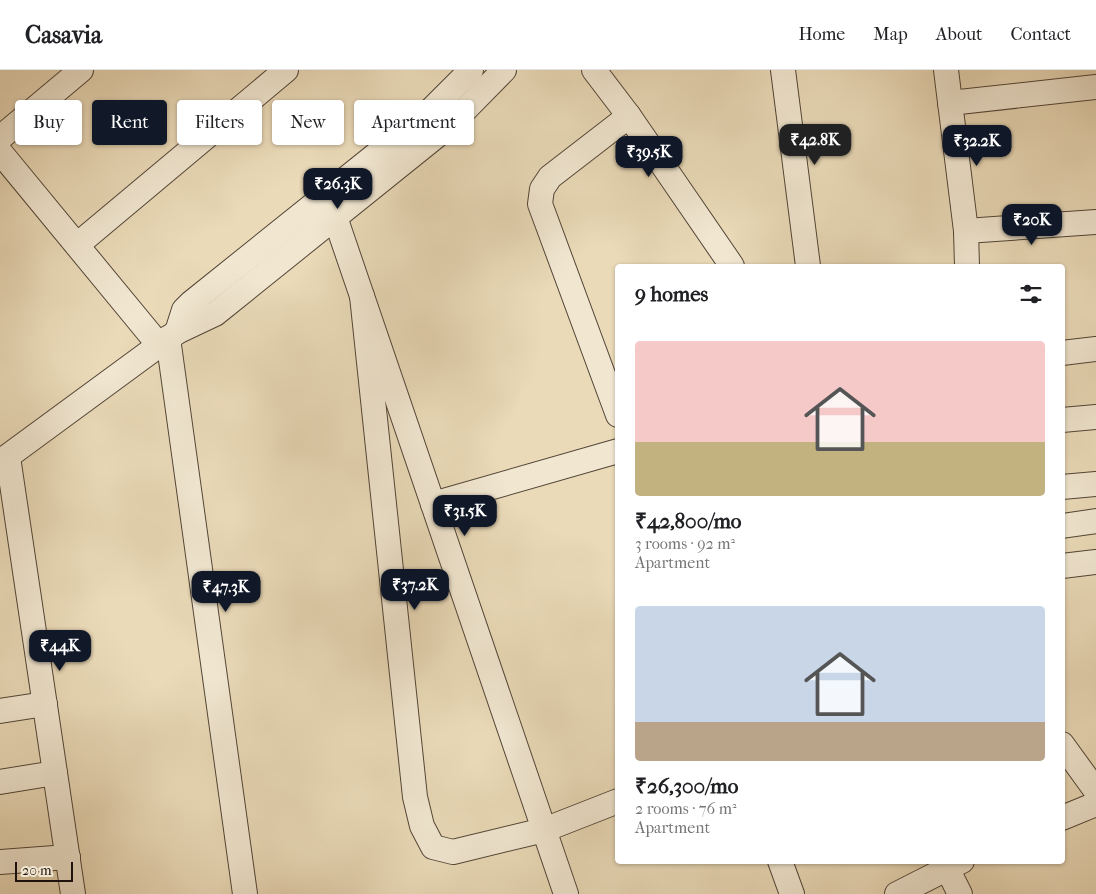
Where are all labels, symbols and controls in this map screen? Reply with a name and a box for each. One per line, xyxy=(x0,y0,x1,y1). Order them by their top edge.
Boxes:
text: Casavia xyxy=(25,21,102,49)
text: Home xyxy=(798,24,845,45)
text: Map xyxy=(873,24,908,45)
text: About xyxy=(936,24,982,45)
text: Contact xyxy=(1010,24,1071,45)
chip: Buy xyxy=(15,100,82,145)
chip: Rent xyxy=(92,100,167,145)
chip: Filters xyxy=(177,100,262,145)
chip: New xyxy=(272,100,344,145)
chip: Apartment xyxy=(354,100,474,145)
pin: ₹42.8K xyxy=(774,124,856,166)
pin: ₹32.2K xyxy=(936,124,1018,167)
text: ₹42.8K xyxy=(790,130,840,149)
text: ₹32.2K xyxy=(954,131,1000,150)
pin: ₹39.5K xyxy=(608,136,690,178)
text: ₹39.5K xyxy=(626,142,672,161)
pin: ₹26.3K xyxy=(297,168,379,210)
text: ₹26.3K xyxy=(314,174,362,193)
pin: ₹20K xyxy=(1002,204,1062,246)
text: ₹20K xyxy=(1013,210,1051,229)
icon: filters xyxy=(1017,280,1045,308)
text: 9 homes xyxy=(635,282,708,306)
icon: home xyxy=(795,374,885,464)
pin: ₹31.5K xyxy=(424,494,506,537)
text: ₹31.5K xyxy=(444,501,486,520)
text: ₹42,800/mo xyxy=(635,509,741,533)
text: 3 rooms · 92 m² xyxy=(635,534,735,553)
text: Apartment xyxy=(635,553,710,572)
pin: ₹37.2K xyxy=(374,568,456,611)
pin: ₹47.3K xyxy=(185,570,267,613)
text: ₹37.2K xyxy=(392,575,438,594)
text: ₹47.3K xyxy=(203,577,249,596)
pin: ₹44K xyxy=(30,630,90,672)
text: ₹44K xyxy=(40,636,80,655)
icon: home xyxy=(795,639,885,729)
text: ₹26,300/mo xyxy=(635,774,738,798)
text: 2 rooms · 76 m² xyxy=(635,799,736,818)
text: Apartment xyxy=(635,818,710,837)
scale bar xyxy=(15,859,72,882)
text: 20 m xyxy=(22,862,52,879)

